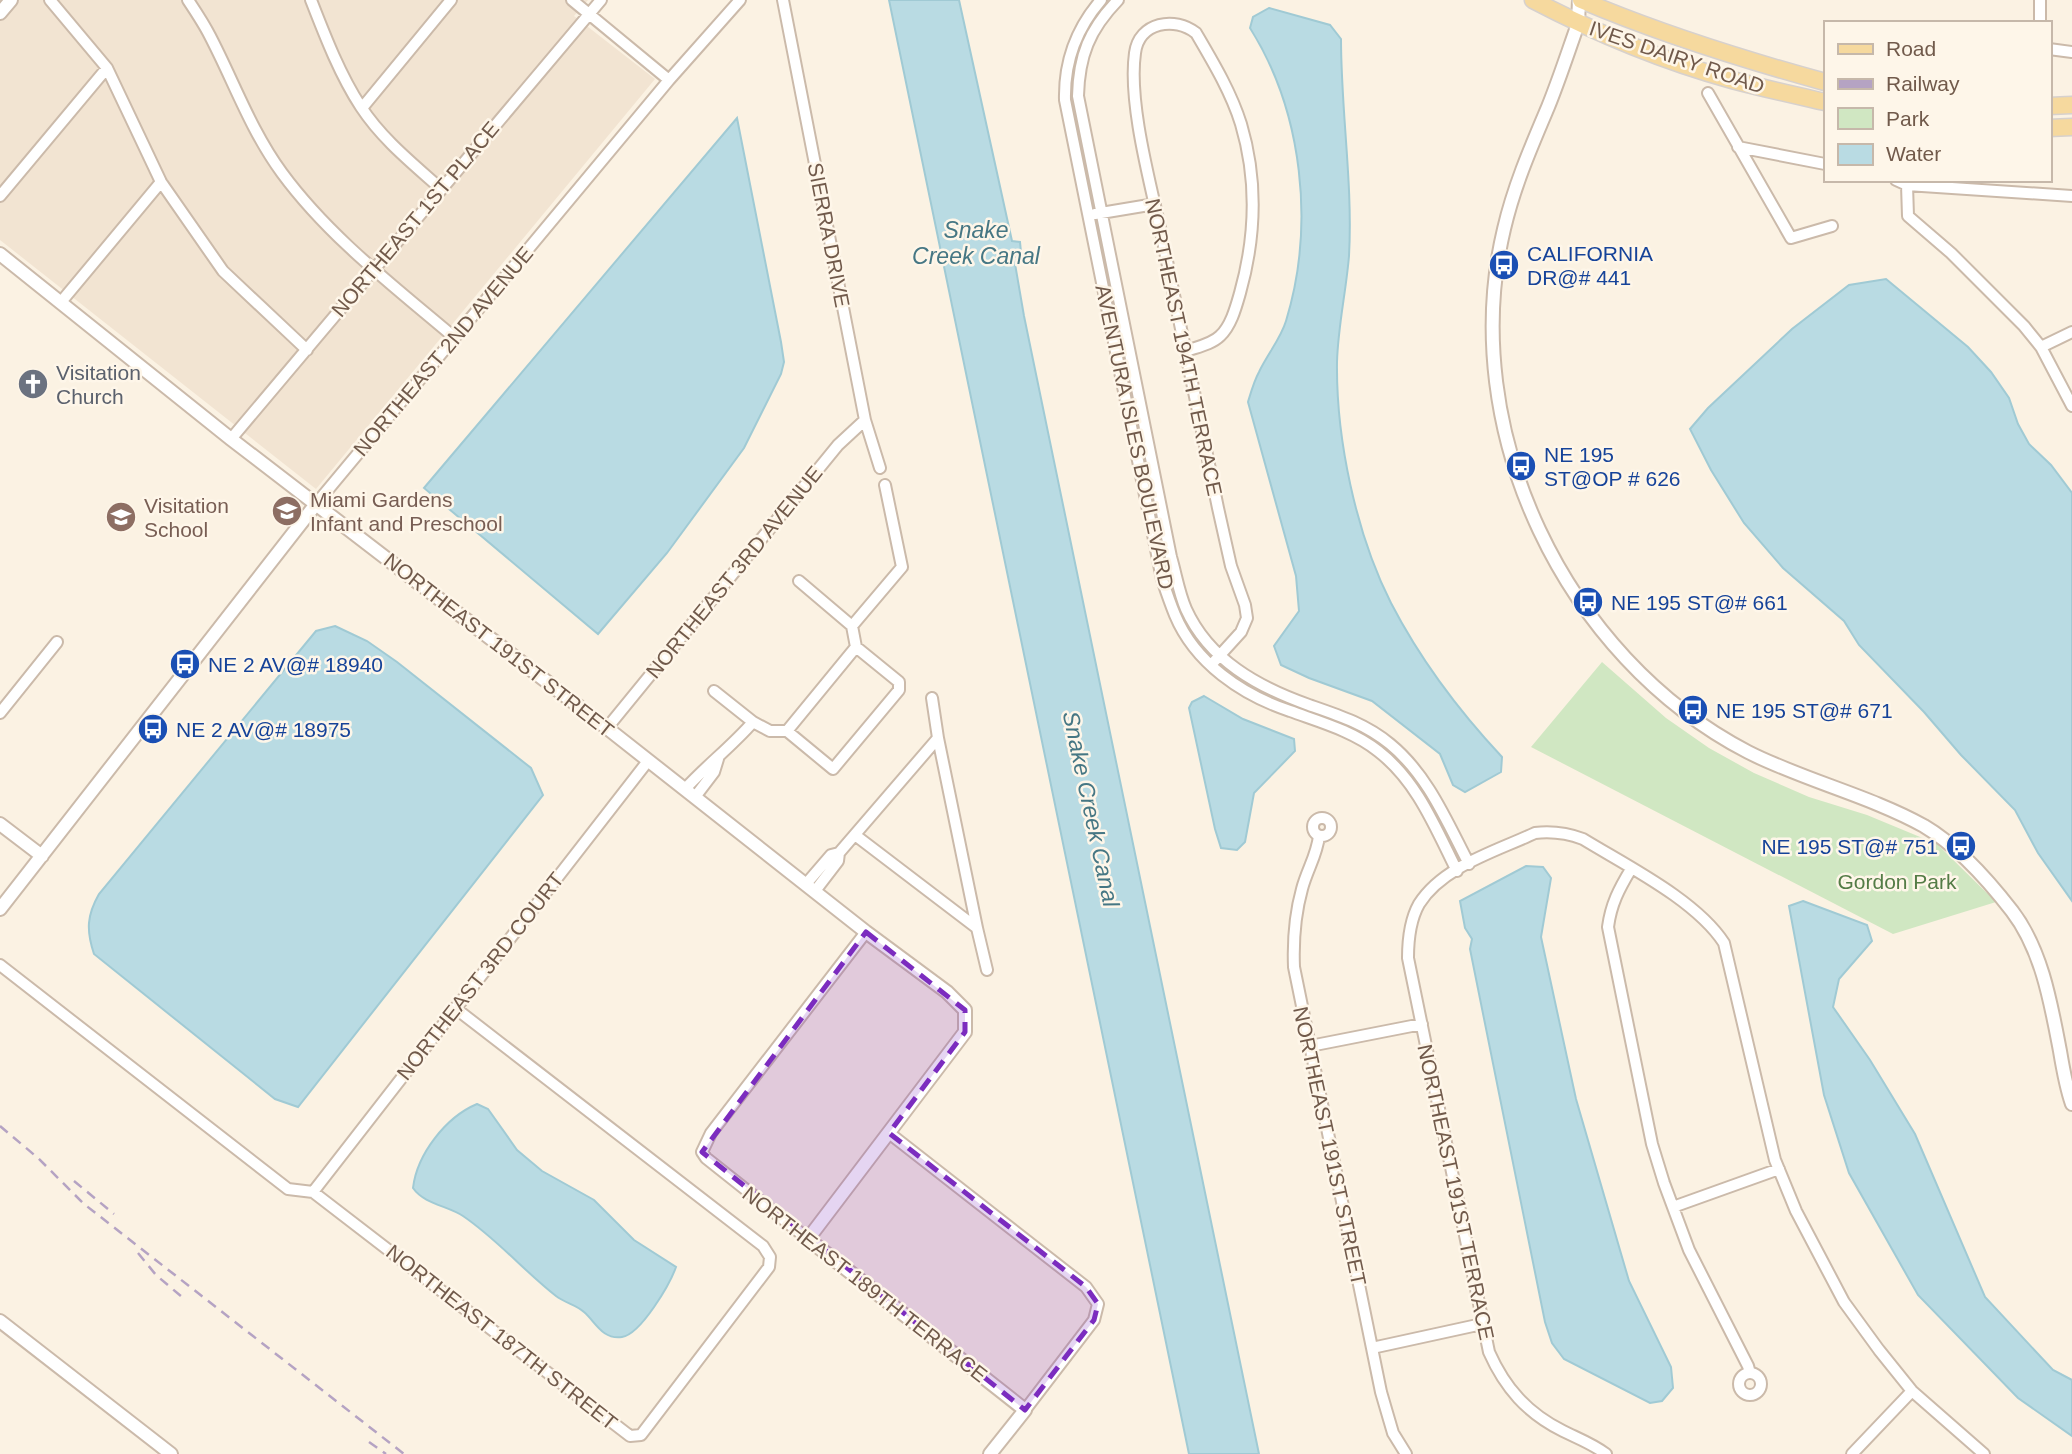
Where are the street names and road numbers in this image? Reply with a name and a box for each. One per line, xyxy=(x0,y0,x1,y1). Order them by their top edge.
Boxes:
street label: IVES DAIRY ROAD xyxy=(1586,16,1768,98)
street label: NORTHEAST 1ST PLACE xyxy=(327,117,503,321)
street label: SIERRA DRIVE xyxy=(804,161,854,309)
street label: NORTHEAST 194TH TERRACE xyxy=(1141,196,1227,498)
street label: NORTHEAST 2ND AVENUE xyxy=(349,242,537,460)
street label: AVENTURA ISLES BOULEVARD xyxy=(1091,283,1179,591)
street label: NORTHEAST 3RD AVENUE xyxy=(641,461,827,683)
street label: NORTHEAST 191ST STREET xyxy=(380,548,618,742)
street label: NORTHEAST 3RD COURT xyxy=(392,868,568,1084)
street label: NORTHEAST 191ST STREET xyxy=(1289,1004,1371,1288)
street label: NORTHEAST 191ST TERRACE xyxy=(1413,1042,1499,1342)
street label: NORTHEAST 189TH TERRACE xyxy=(738,1182,992,1386)
street label: NORTHEAST 187TH STREET xyxy=(382,1240,622,1434)

